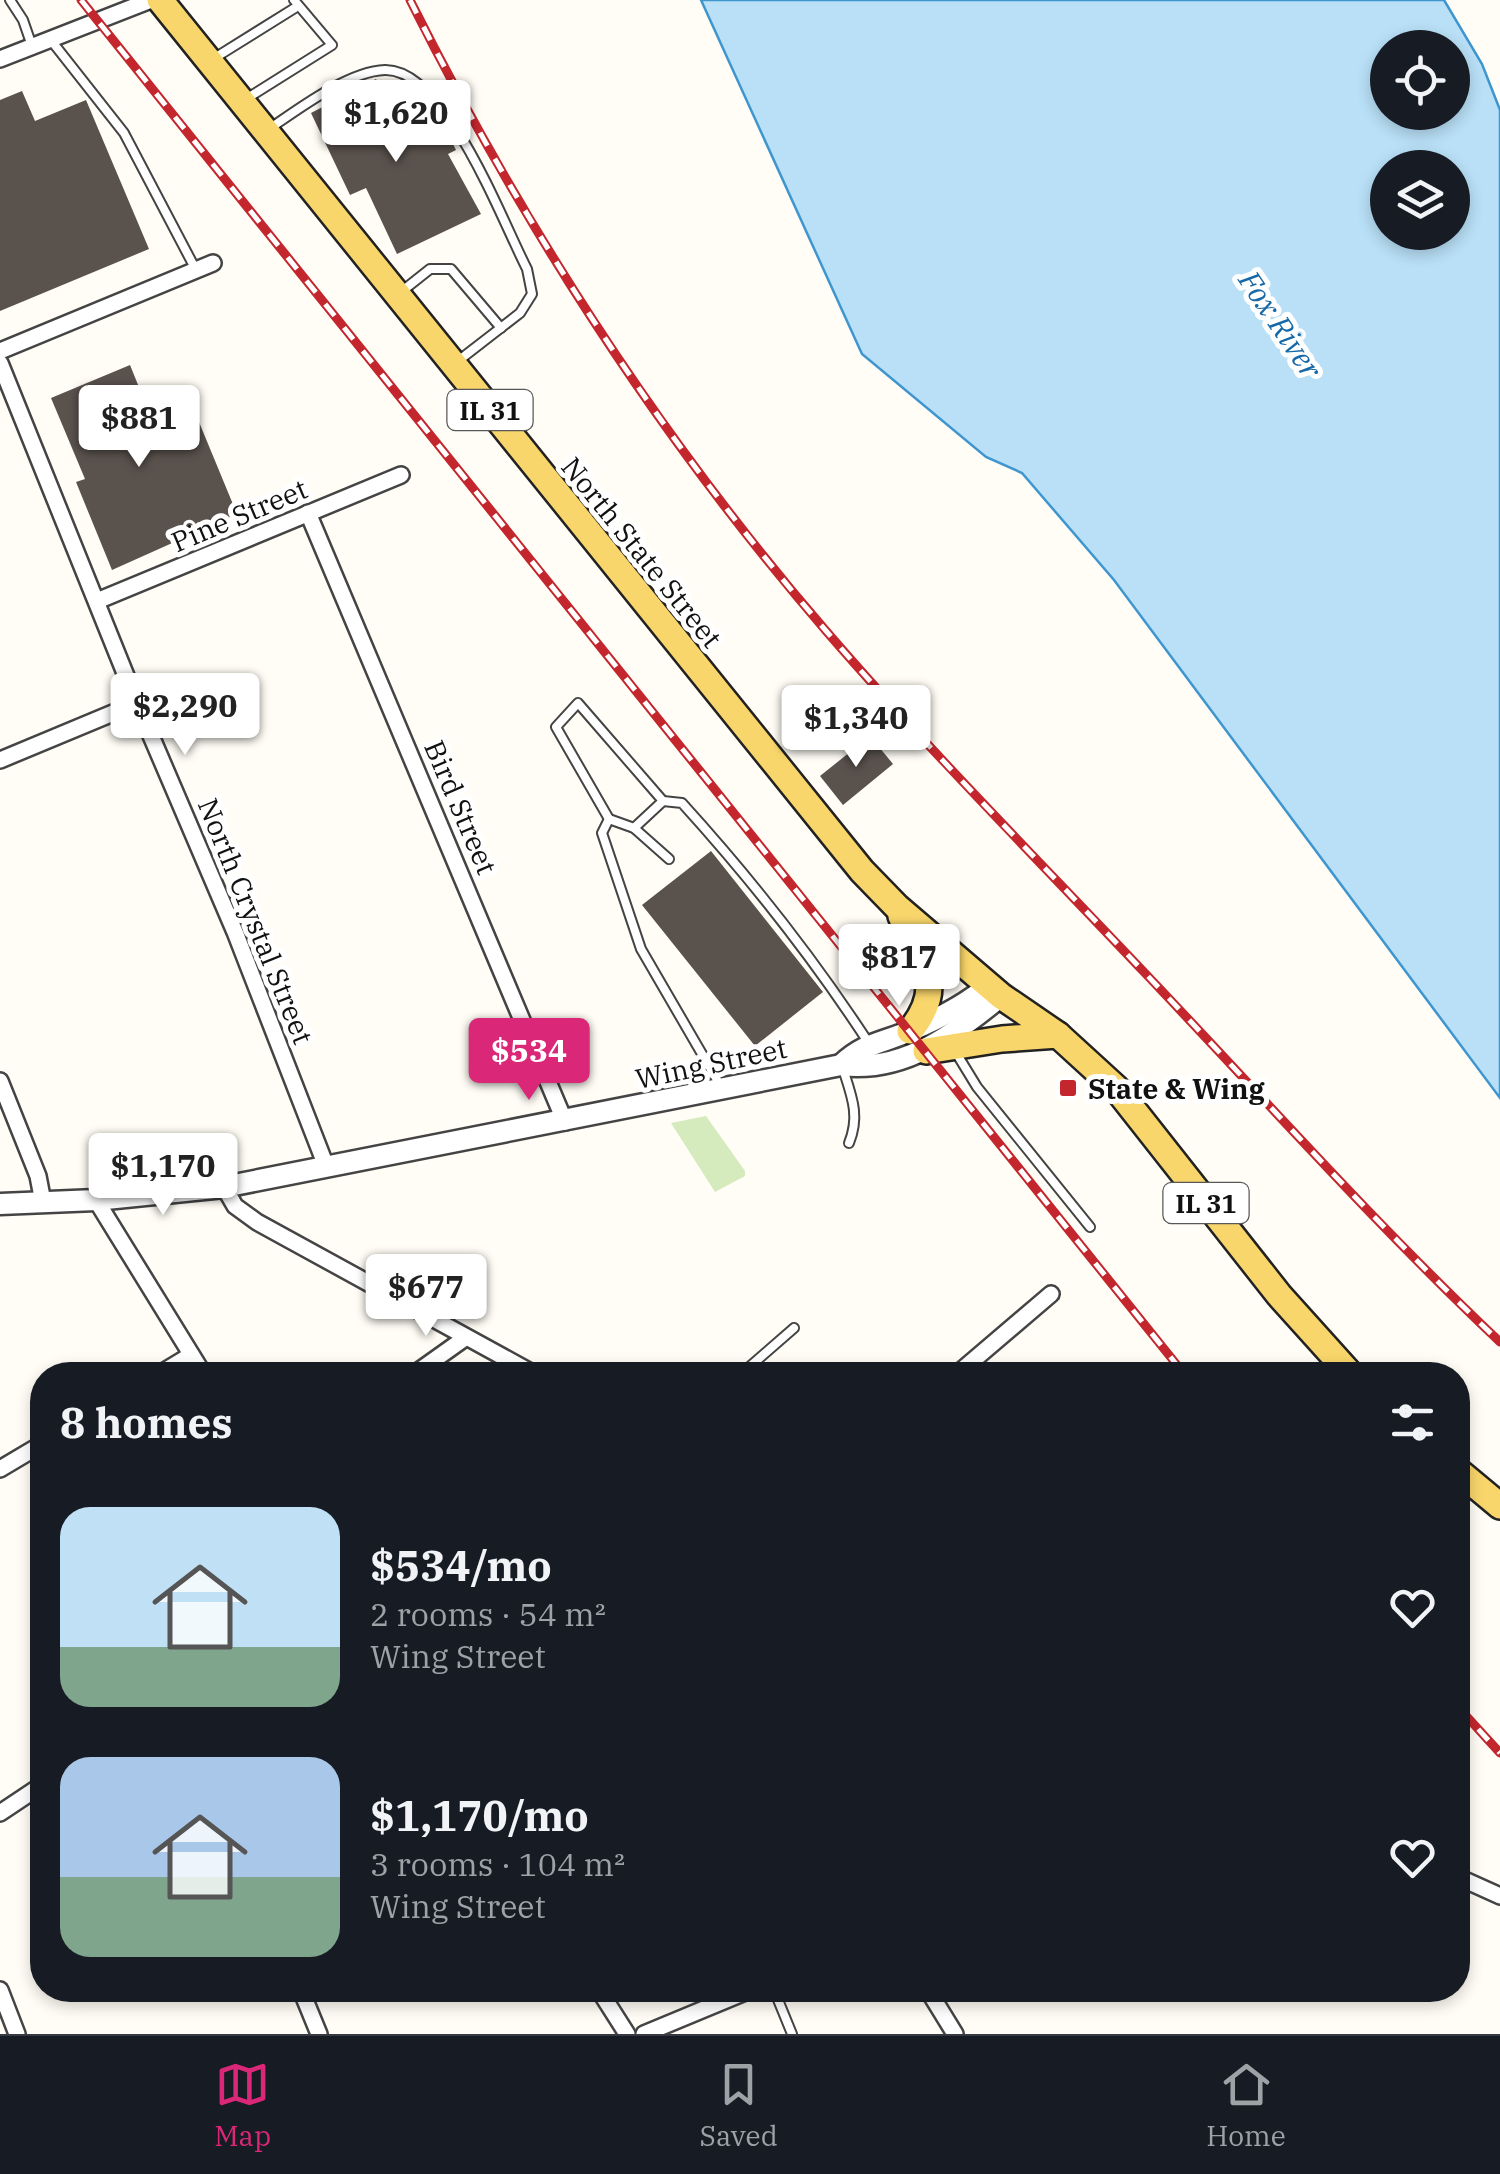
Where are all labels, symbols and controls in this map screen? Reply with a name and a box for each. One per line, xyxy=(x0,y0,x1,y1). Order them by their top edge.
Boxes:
map controls xyxy=(1370,30,1470,250)
button: locate xyxy=(1370,30,1470,130)
pin: $1,620 xyxy=(315,80,477,165)
text: $1,620 xyxy=(344,91,448,133)
button: layers xyxy=(1370,150,1470,250)
water label: Fox River xyxy=(1230,262,1332,386)
pin: $881 xyxy=(80,385,198,470)
road number: IL 31 xyxy=(448,390,532,430)
text: $881 xyxy=(101,396,177,438)
street label: North State Street xyxy=(554,449,731,655)
street label: Pine Street xyxy=(165,470,313,560)
pin: $2,290 xyxy=(104,673,266,758)
text: $2,290 xyxy=(133,684,237,726)
pin: $1,340 xyxy=(775,685,937,770)
text: $1,340 xyxy=(804,696,908,738)
street label: Bird Street xyxy=(416,734,506,880)
street label: North Crystal Street xyxy=(190,793,322,1049)
pin: $817 xyxy=(840,924,958,1009)
text: $817 xyxy=(861,935,937,977)
pin: $534 xyxy=(470,1018,588,1103)
text: $534 xyxy=(491,1029,567,1071)
street label: Wing Street xyxy=(632,1029,790,1097)
place label: State & Wing xyxy=(1088,1070,1265,1107)
marker: State & Wing xyxy=(1057,1077,1079,1099)
pin: $1,170 xyxy=(82,1133,244,1218)
text: $1,170 xyxy=(111,1144,215,1186)
road number: IL 31 xyxy=(1164,1183,1248,1223)
pin: $677 xyxy=(367,1254,485,1339)
text: $677 xyxy=(388,1265,464,1307)
text: 8 homes xyxy=(60,1395,233,1450)
icon: filters xyxy=(1385,1395,1440,1450)
text: $534/mo xyxy=(370,1538,552,1593)
icon: home xyxy=(140,1547,260,1667)
icon: heart xyxy=(1385,1580,1440,1635)
text: 2 rooms · 54 m² xyxy=(370,1593,606,1635)
text: Wing Street xyxy=(370,1635,546,1677)
text: $1,170/mo xyxy=(370,1788,589,1843)
icon: home xyxy=(140,1797,260,1917)
icon: heart xyxy=(1385,1830,1440,1885)
text: 3 rooms · 104 m² xyxy=(370,1843,625,1885)
text: Wing Street xyxy=(370,1885,546,1927)
tab: Map xyxy=(214,2057,271,2154)
tab: Saved xyxy=(699,2057,778,2154)
tab: Home xyxy=(1206,2057,1286,2154)

